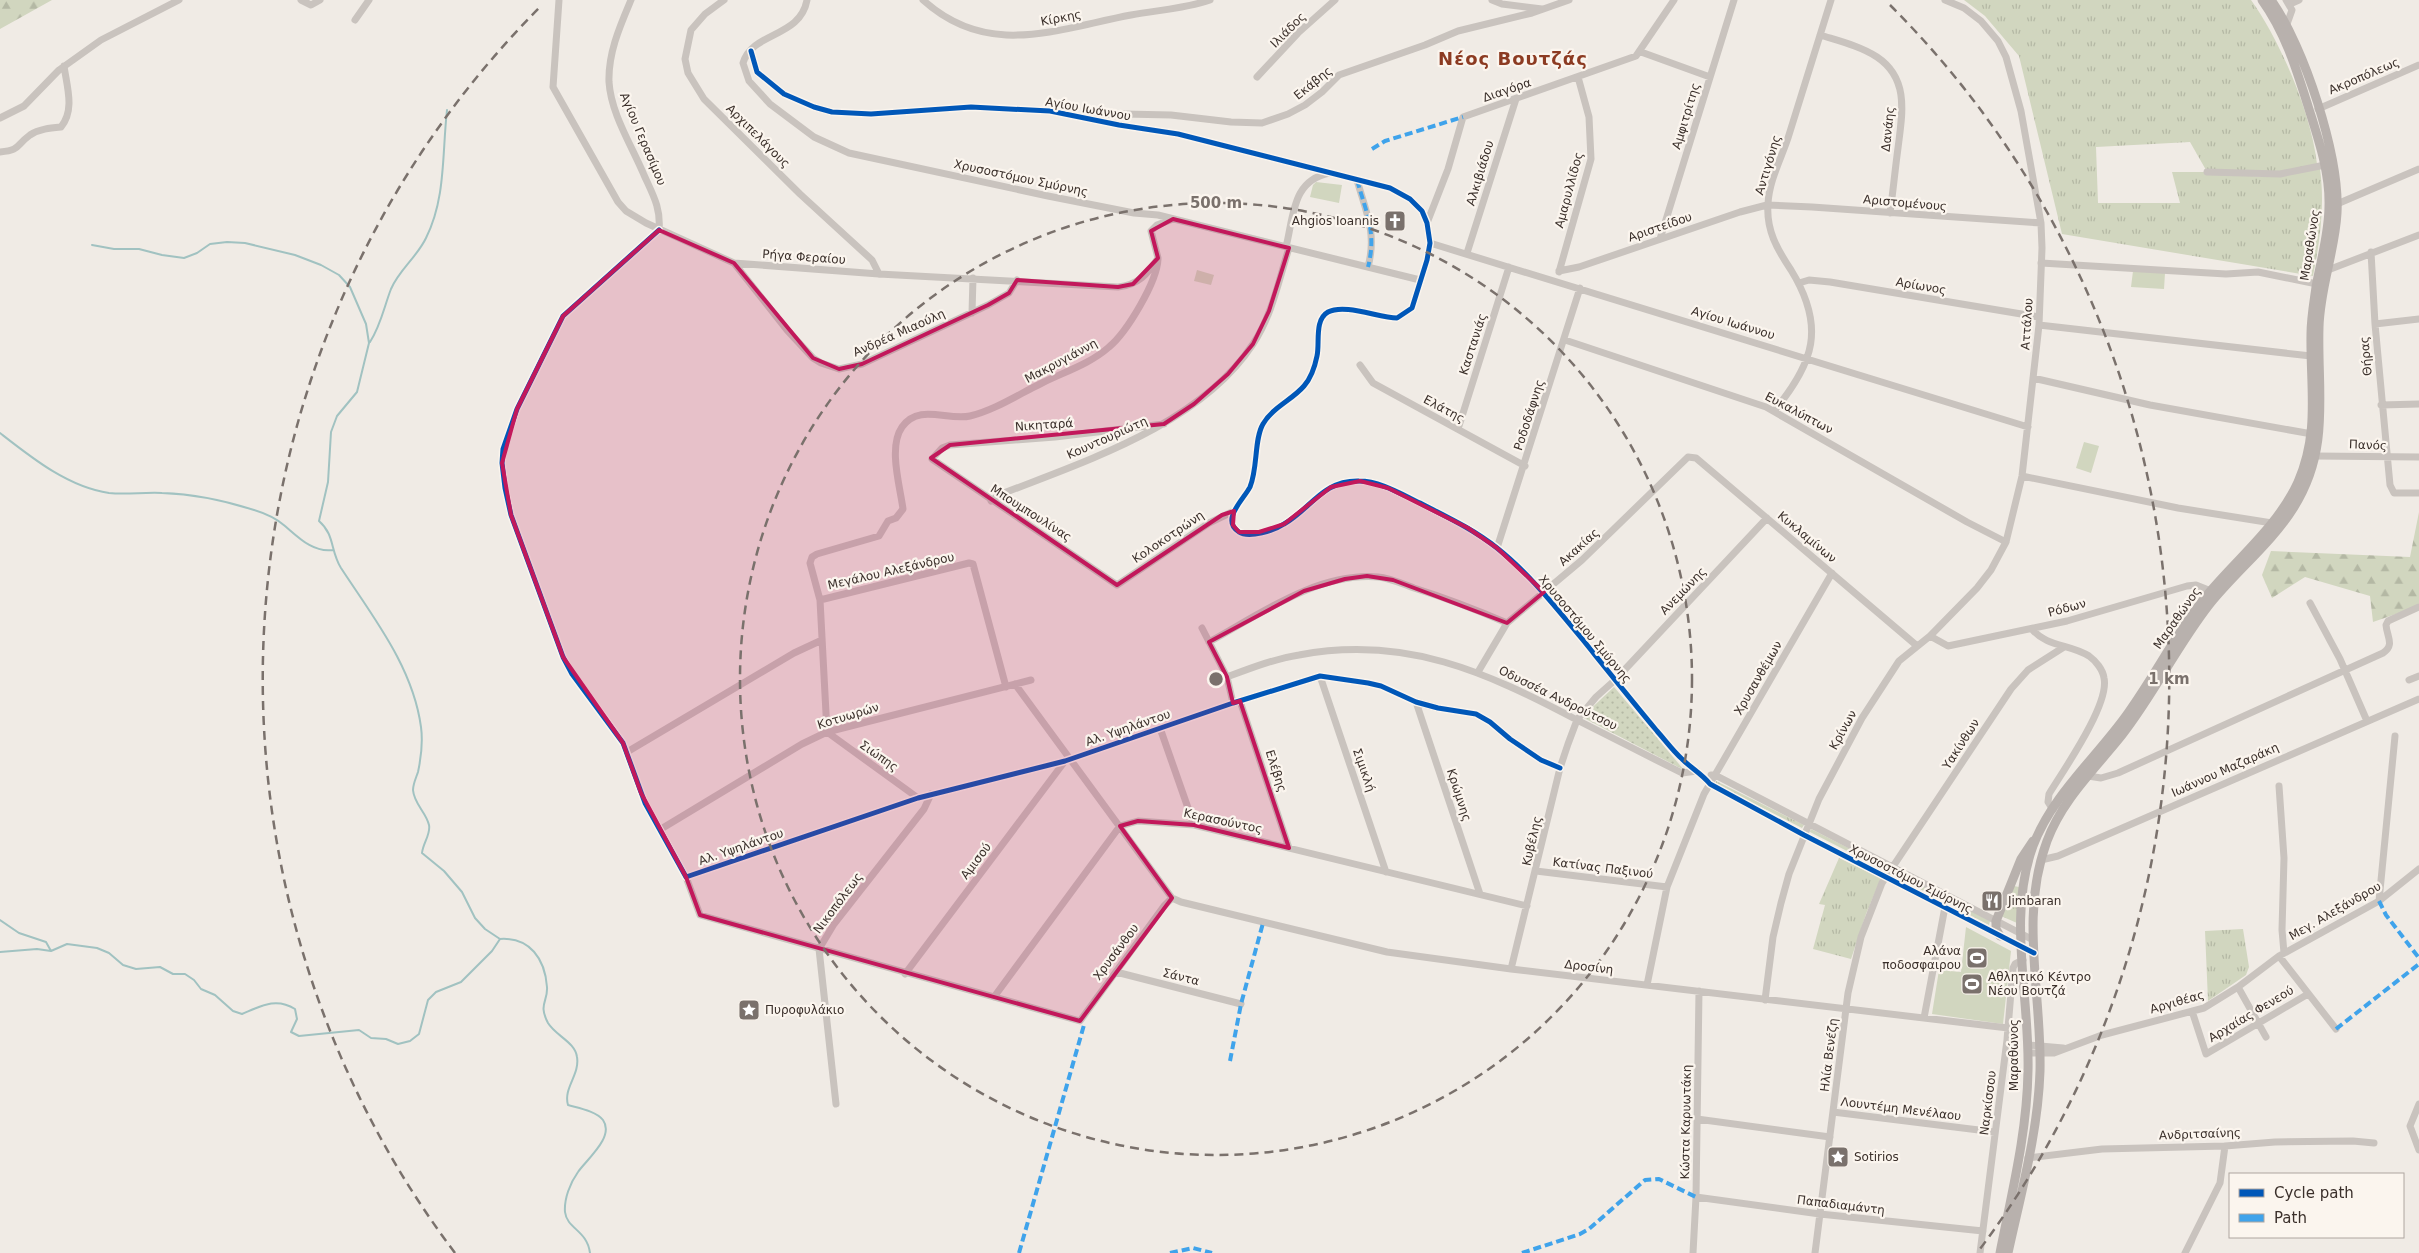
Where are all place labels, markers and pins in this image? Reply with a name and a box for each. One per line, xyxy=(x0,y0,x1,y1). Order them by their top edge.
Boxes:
church icon: Ahgios Ioannis xyxy=(1383,209,1407,233)
place label: Ahgios Ioannis xyxy=(1292,214,1379,228)
centre of rings xyxy=(1207,670,1225,688)
restaurant icon: Jimbaran xyxy=(1980,889,2004,913)
place label: Jimbaran xyxy=(2007,894,2061,908)
place label: Αλάνα ποδοσφαιρου xyxy=(1882,944,1961,972)
sports icon: Αλάνα ποδοσφαιρου xyxy=(1965,946,1989,970)
place label: Αθλητικό Κέντρο Νέου Βουτζά xyxy=(1988,970,2091,998)
sports icon: Αθλητικό Κέντρο Νέου Βουτζά xyxy=(1960,972,1984,996)
place icon: Πυροφυλάκιο xyxy=(737,998,761,1022)
place label: Πυροφυλάκιο xyxy=(765,1003,844,1017)
place icon: Sotirios xyxy=(1826,1145,1850,1169)
place label: Sotirios xyxy=(1854,1150,1899,1164)

